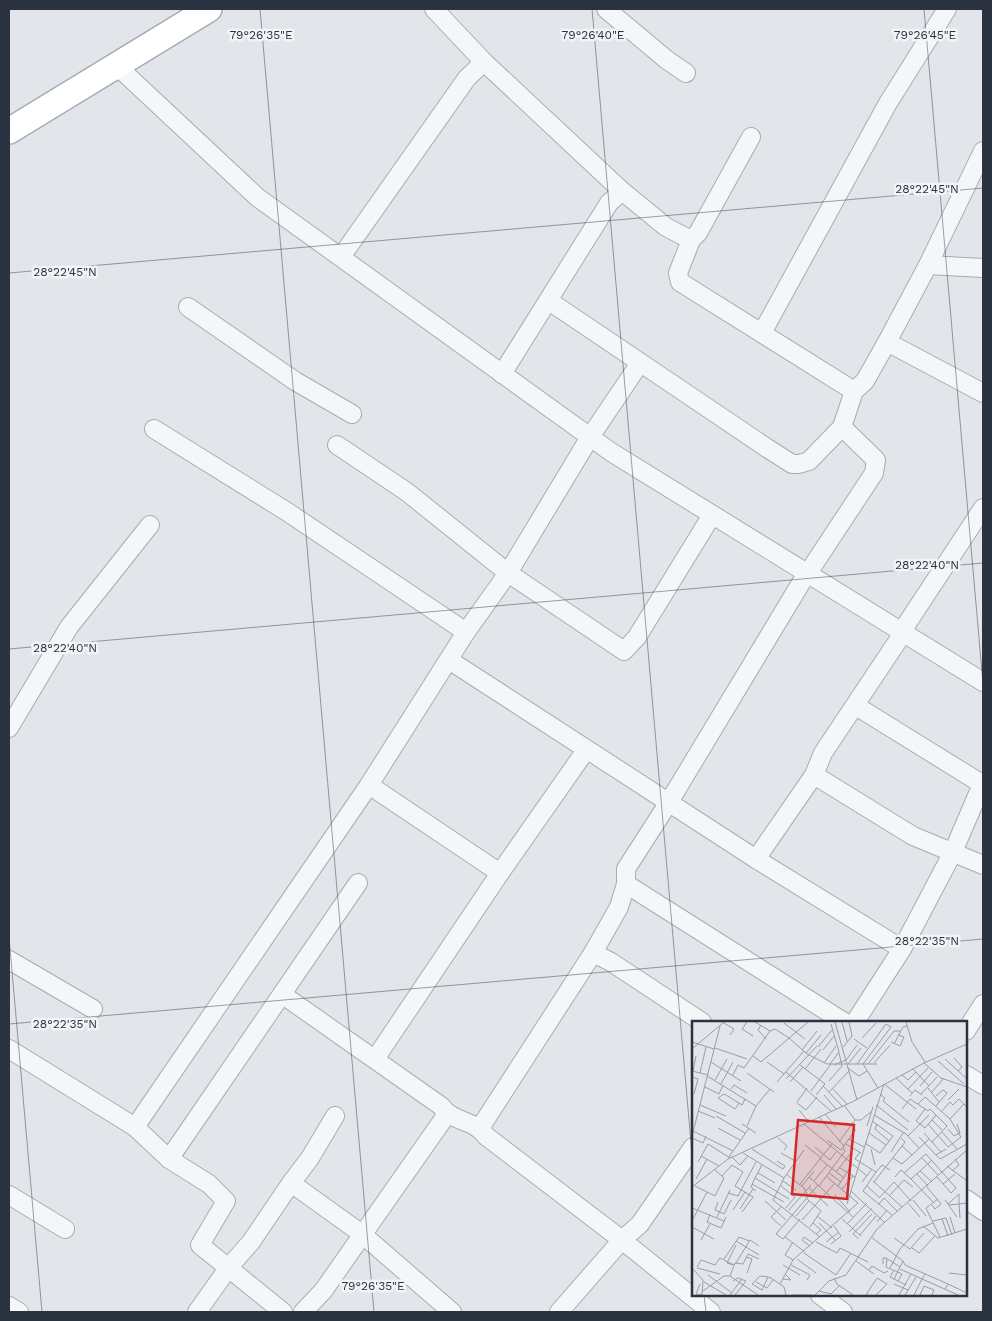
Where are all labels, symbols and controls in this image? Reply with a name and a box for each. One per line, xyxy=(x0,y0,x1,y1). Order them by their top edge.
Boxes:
text: 79°26'35"E xyxy=(229,28,293,42)
text: 79°26'40"E xyxy=(562,28,625,42)
text: 79°26'45"E xyxy=(894,28,957,42)
text: 28°22'45"N xyxy=(895,182,959,196)
text: 28°22'45"N xyxy=(33,265,97,279)
text: 28°22'40"N xyxy=(895,558,959,572)
text: 28°22'40"N xyxy=(33,641,97,655)
text: 28°22'35"N xyxy=(895,934,959,948)
text: 28°22'35"N xyxy=(33,1017,97,1031)
inset map xyxy=(692,1021,967,1296)
text: 79°26'35"E xyxy=(341,1279,405,1293)

